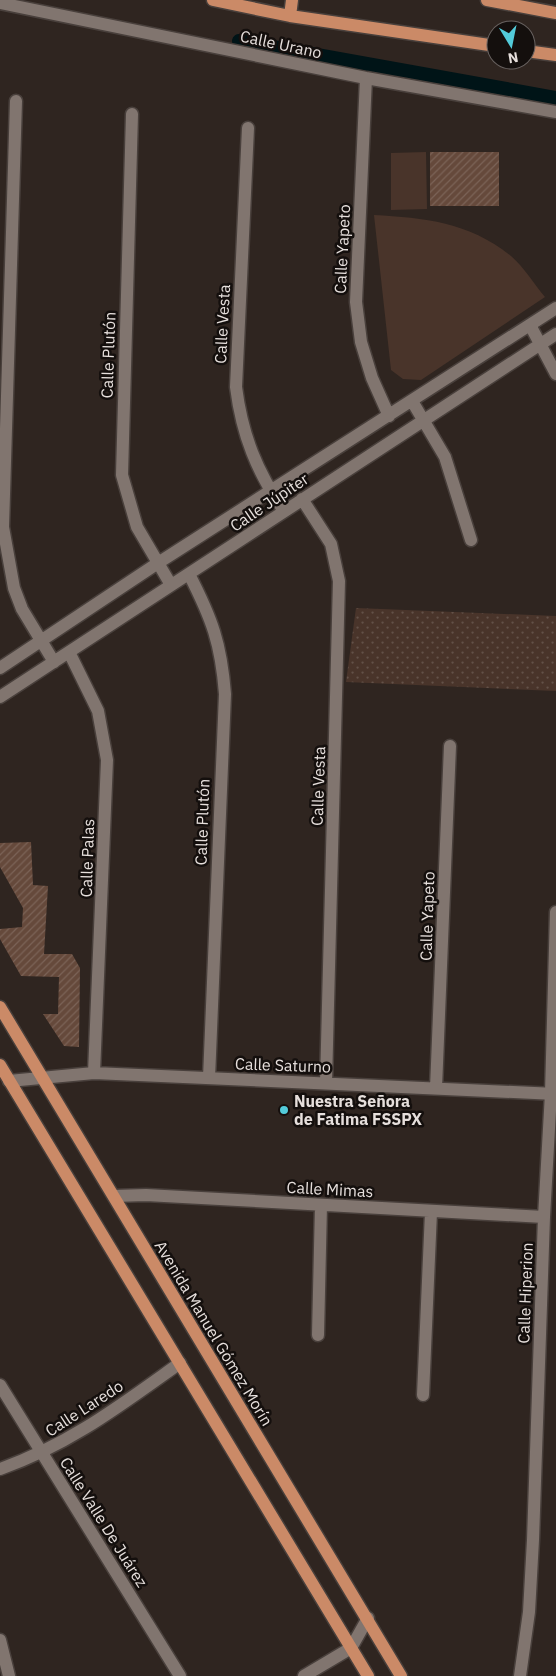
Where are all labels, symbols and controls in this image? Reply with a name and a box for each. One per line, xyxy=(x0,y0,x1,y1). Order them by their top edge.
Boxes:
north arrow xyxy=(486,20,536,70)
street label: Calle Urano xyxy=(238,26,324,62)
text: N xyxy=(507,48,520,68)
street label: Calle Yapeto xyxy=(330,204,354,294)
street label: Calle Vesta xyxy=(210,283,234,364)
street label: Calle Plutón xyxy=(96,311,120,399)
street label: Calle Júpiter xyxy=(226,468,312,536)
street label: Calle Vesta xyxy=(307,745,329,826)
street label: Calle Plutón xyxy=(190,778,214,866)
street label: Calle Palas xyxy=(76,818,98,898)
street label: Calle Yapeto xyxy=(415,871,439,961)
street label: Calle Saturno xyxy=(235,1053,331,1077)
place label: Nuestra Señora de Fatima FSSPX xyxy=(294,1091,422,1129)
marker: Nuestra Señora de Fatima FSSPX xyxy=(278,1104,290,1116)
street label: Calle Mimas xyxy=(286,1177,374,1201)
street label: Avenida Manuel Gómez Morín xyxy=(151,1237,277,1429)
street label: Calle Hiperion xyxy=(513,1242,537,1344)
street label: Calle Laredo xyxy=(41,1375,127,1441)
street label: Calle Valle De Juárez xyxy=(56,1453,152,1591)

